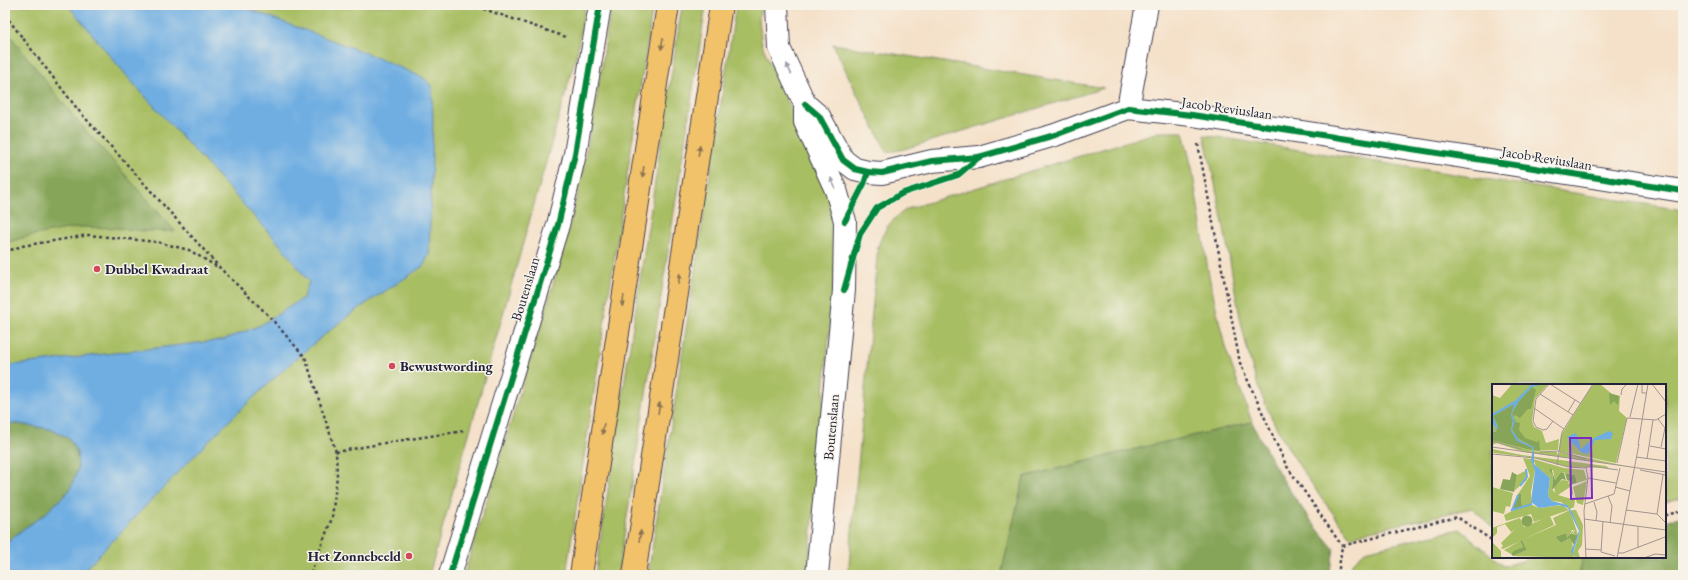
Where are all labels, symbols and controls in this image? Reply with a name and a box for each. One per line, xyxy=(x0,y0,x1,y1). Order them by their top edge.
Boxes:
one-way arrow xyxy=(659,37,665,50)
one-way arrow xyxy=(786,63,792,74)
street label: Jacob Reviuslaan xyxy=(1179,93,1274,123)
street label: Jacob Reviuslaan xyxy=(1499,142,1594,174)
one-way arrow xyxy=(696,145,702,157)
one-way arrow xyxy=(640,166,646,178)
one-way arrow xyxy=(830,178,836,189)
street label: Boutenslaan xyxy=(507,254,543,323)
place label: Dubbel Kwadraat xyxy=(105,260,209,278)
marker: Dubbel Kwadraat xyxy=(92,264,102,274)
one-way arrow xyxy=(676,273,682,286)
one-way arrow xyxy=(620,295,626,307)
place label: Bewustwording xyxy=(400,357,494,375)
marker: Bewustwording xyxy=(387,361,397,371)
inset map xyxy=(1492,384,1666,558)
street label: Boutenslaan xyxy=(819,393,843,461)
one-way arrow xyxy=(657,402,663,414)
one-way arrow xyxy=(600,423,606,435)
one-way arrow xyxy=(637,530,643,543)
place label: Het Zonnebeeld xyxy=(308,547,401,565)
marker: Het Zonnebeeld xyxy=(404,551,414,561)

